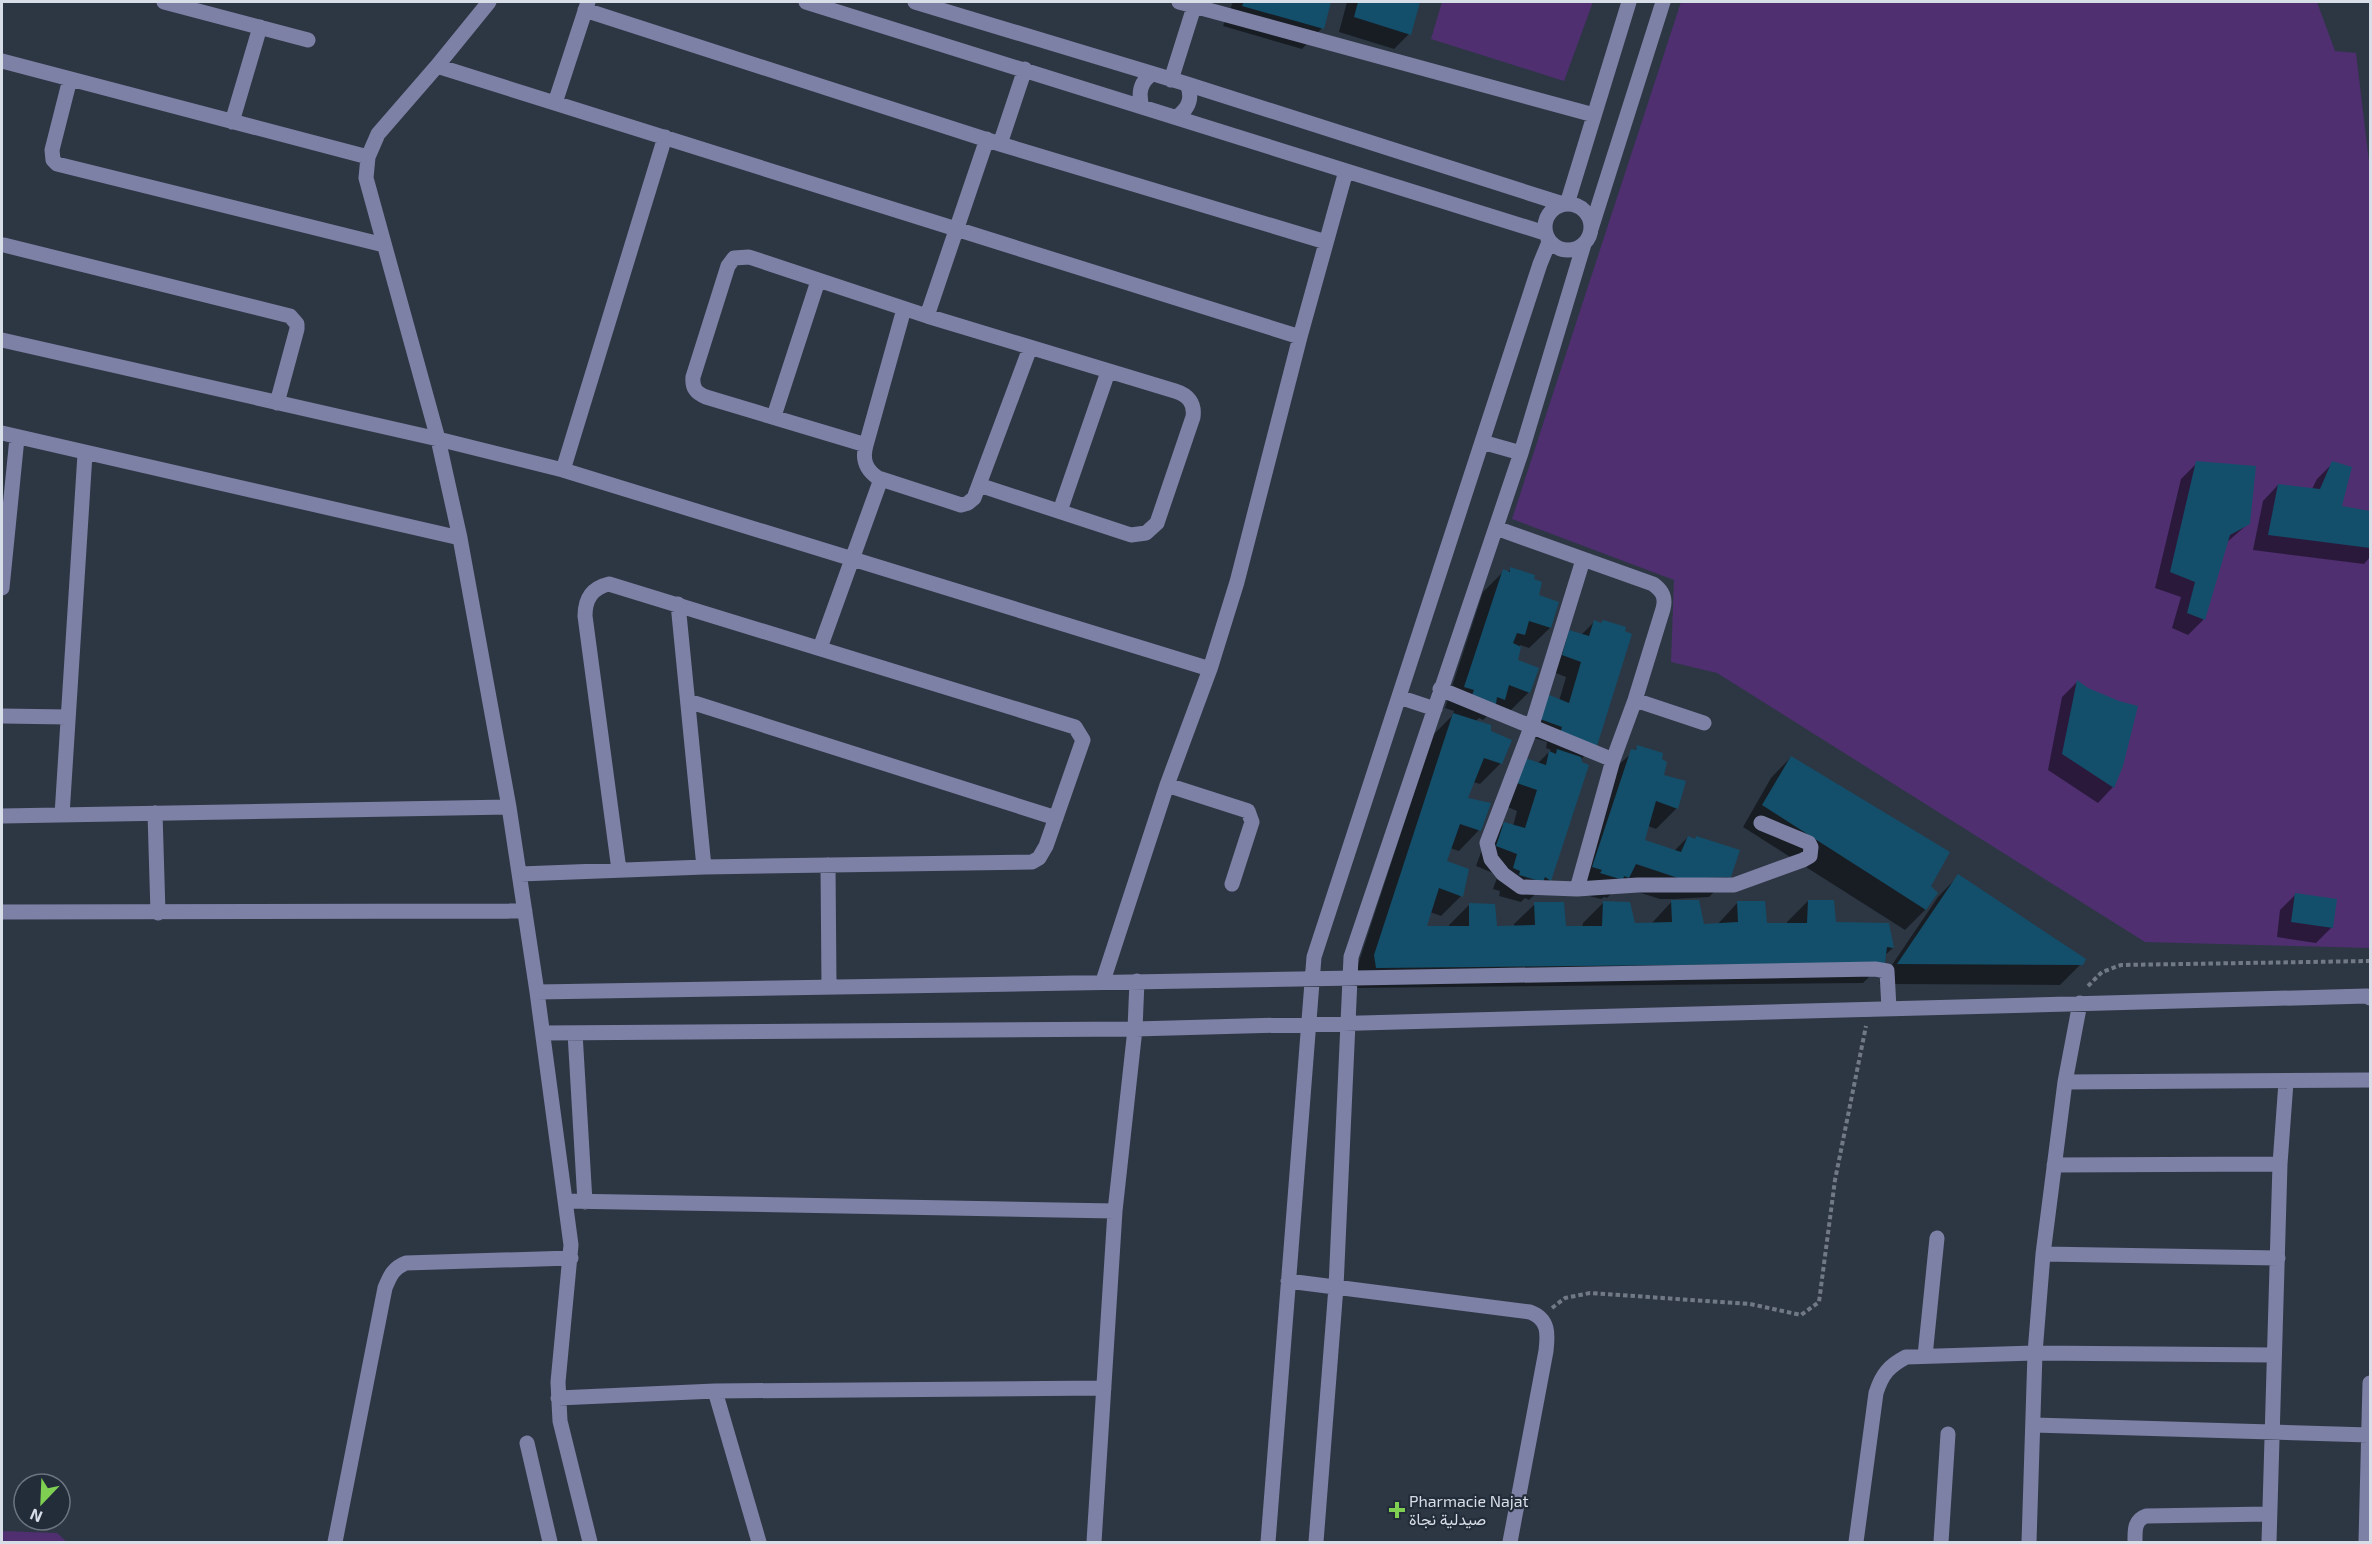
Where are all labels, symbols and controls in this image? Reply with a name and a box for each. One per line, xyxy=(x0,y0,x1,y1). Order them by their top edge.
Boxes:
north arrow xyxy=(12,1472,72,1532)
place label: Pharmacie Najat صيدلية نجاة xyxy=(1409,1491,1529,1529)
marker: Pharmacie Najat صيدلية نجاة xyxy=(1390,1503,1404,1517)
text: N xyxy=(27,1505,45,1527)

